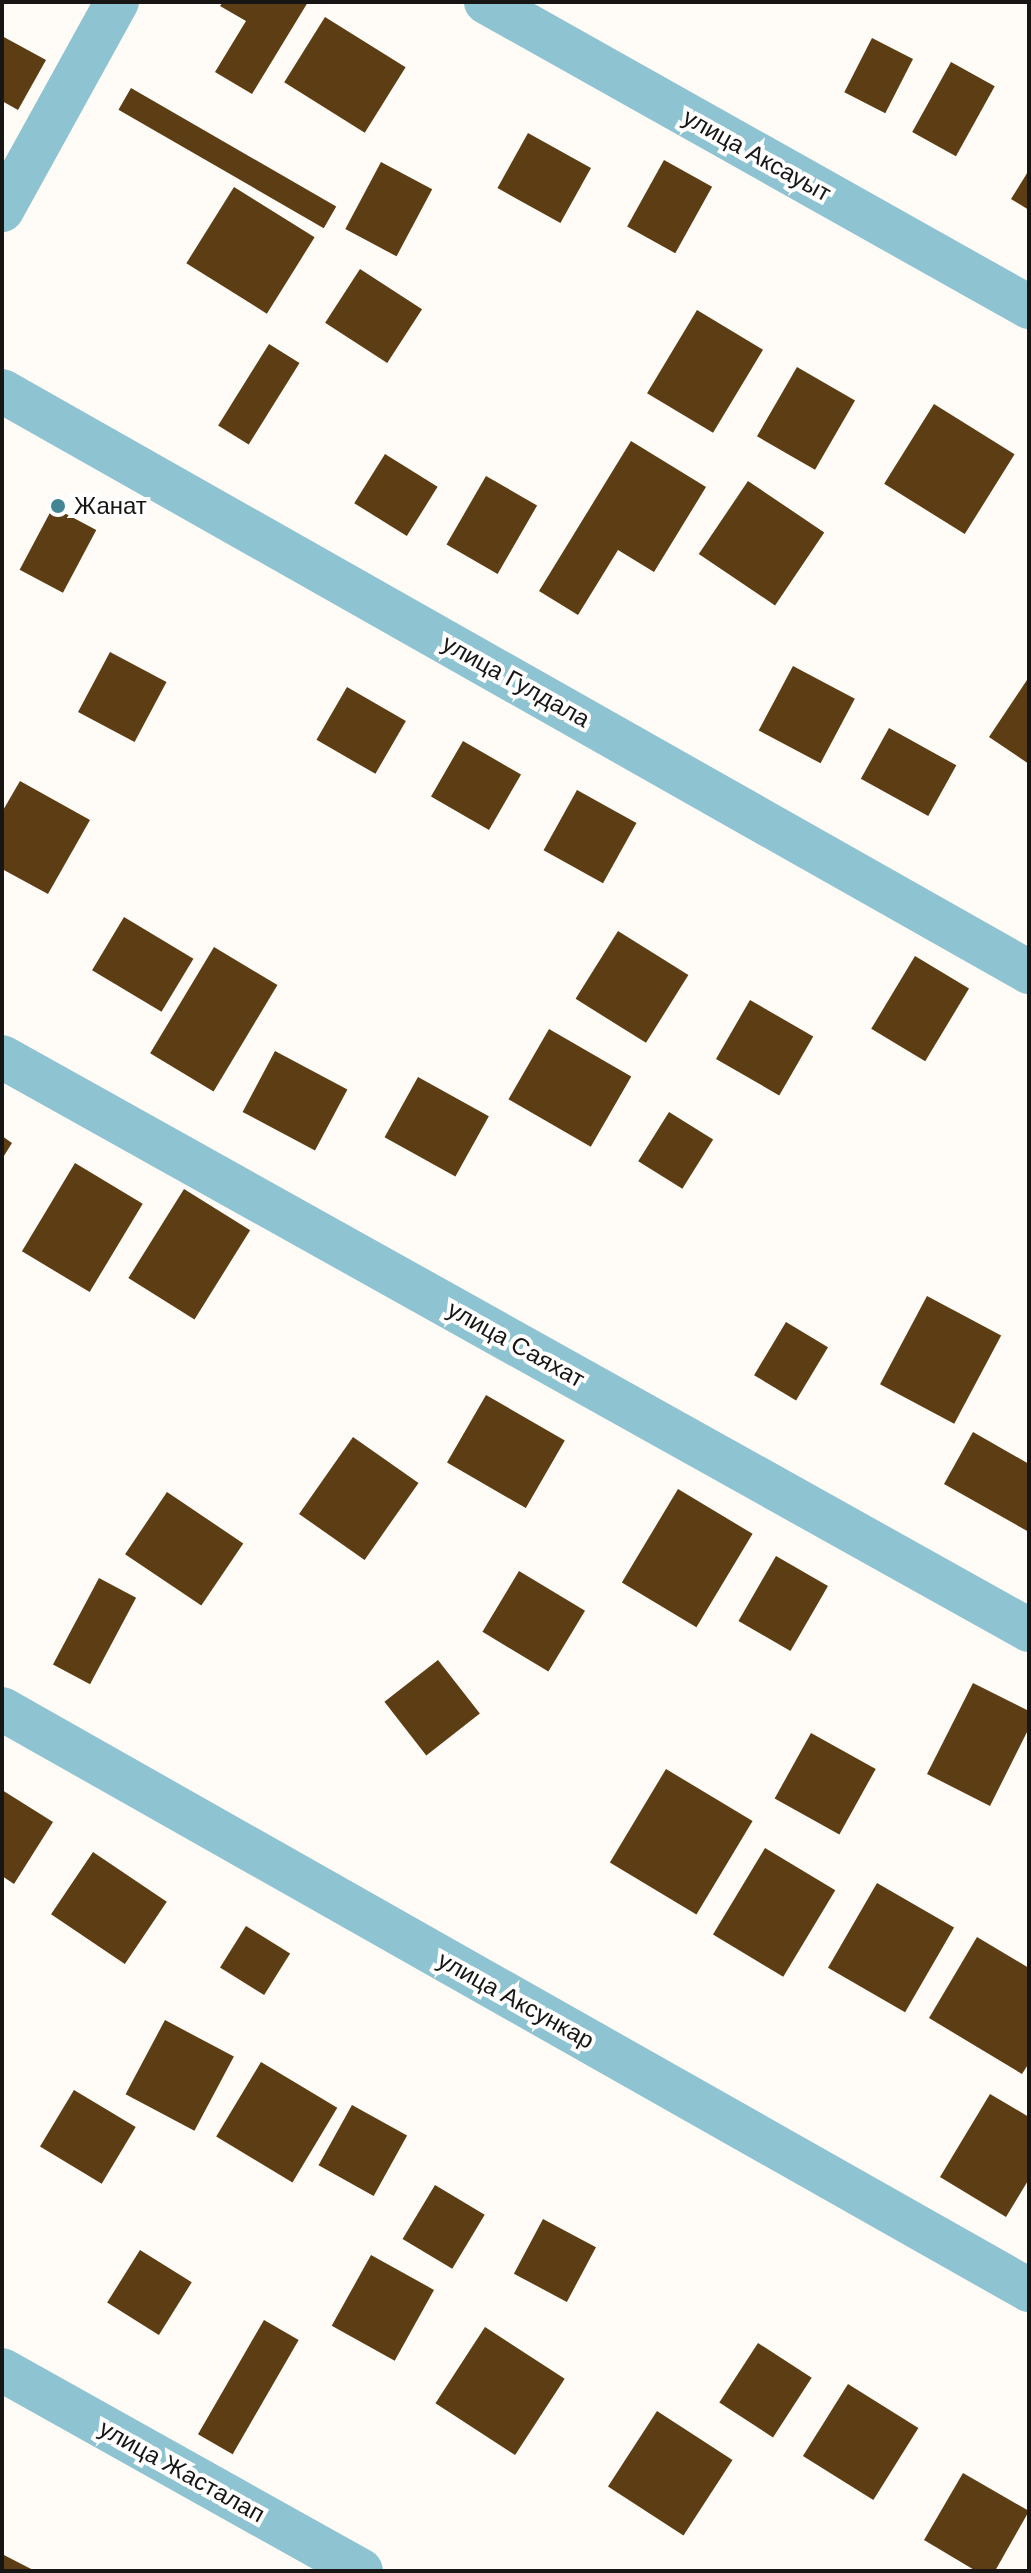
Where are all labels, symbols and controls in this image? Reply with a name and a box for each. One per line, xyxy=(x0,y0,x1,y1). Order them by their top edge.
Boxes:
street label: улица Аксауыт xyxy=(678,102,836,208)
place label: Жанат xyxy=(74,492,147,520)
marker: Жанат xyxy=(49,497,67,515)
street label: улица Гулдала xyxy=(437,629,595,733)
street label: улица Саяхат xyxy=(442,1295,590,1393)
street label: улица Аксункар xyxy=(433,1945,599,2055)
street label: улица Жасталап xyxy=(94,2414,270,2528)

